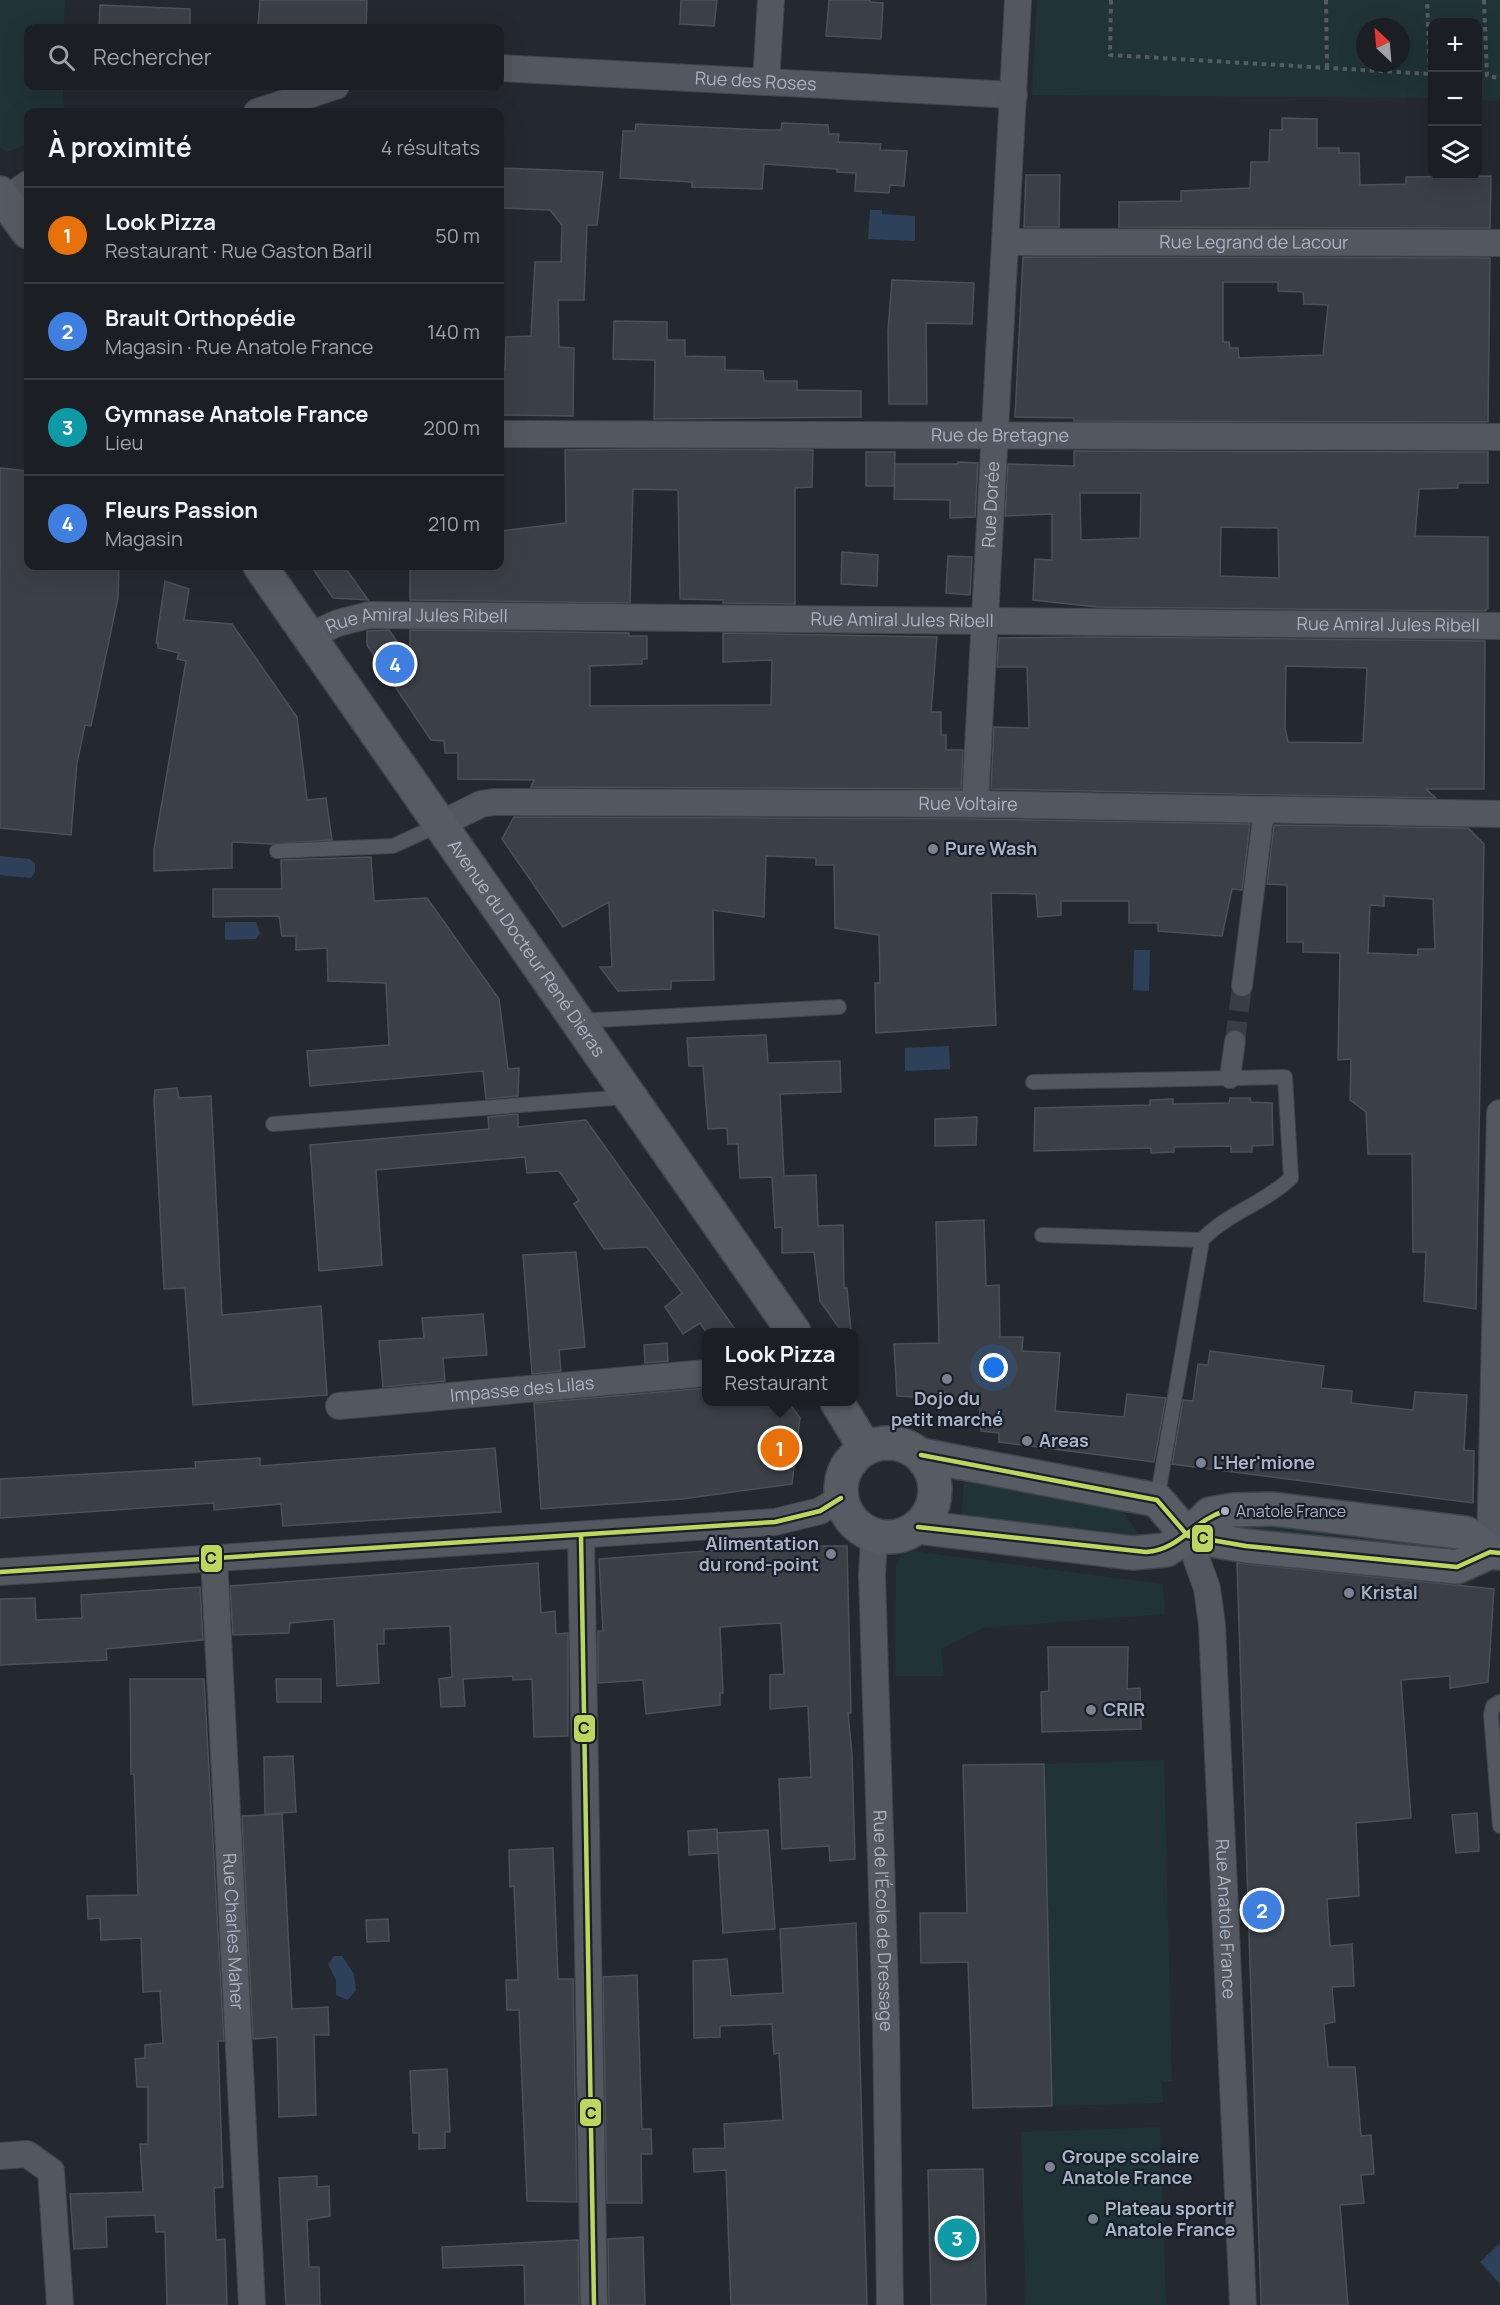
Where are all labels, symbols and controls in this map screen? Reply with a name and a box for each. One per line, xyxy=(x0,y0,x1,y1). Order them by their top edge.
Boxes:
north arrow xyxy=(1356,18,1410,72)
map controls xyxy=(1428,18,1482,180)
button: + xyxy=(1428,18,1482,72)
search box xyxy=(24,24,504,90)
icon: search xyxy=(45,41,78,74)
text: Rechercher xyxy=(93,42,212,72)
street label: Rue des Roses xyxy=(694,65,817,96)
button: − xyxy=(1428,72,1482,126)
button: layers xyxy=(1428,126,1482,180)
text: À proximité xyxy=(48,129,192,165)
text: 4 résultats xyxy=(381,134,480,161)
text: Look Pizza xyxy=(105,207,216,237)
text: 1 xyxy=(63,222,72,249)
text: 50 m xyxy=(435,222,480,249)
street label: Rue Legrand de Lacour xyxy=(1159,229,1349,254)
text: Restaurant · Rue Gaston Baril xyxy=(105,237,372,264)
text: Brault Orthopédie xyxy=(105,303,296,333)
text: 2 xyxy=(62,318,73,345)
text: 140 m xyxy=(427,318,480,345)
text: Magasin · Rue Anatole France xyxy=(105,333,373,360)
text: Gymnase Anatole France xyxy=(105,399,369,429)
text: 3 xyxy=(62,414,73,441)
text: 200 m xyxy=(423,414,480,441)
street label: Rue de Bretagne xyxy=(931,422,1069,447)
text: Lieu xyxy=(105,429,143,456)
street label: Rue Dorée xyxy=(976,461,1004,548)
text: Fleurs Passion xyxy=(105,495,258,525)
text: 4 xyxy=(61,510,74,537)
text: 210 m xyxy=(428,510,480,537)
text: Magasin xyxy=(105,525,183,552)
street label: Rue Amiral Jules Ribell xyxy=(321,601,508,638)
street label: Rue Amiral Jules Ribell xyxy=(811,606,994,632)
street label: Rue Amiral Jules Ribell xyxy=(1297,611,1480,637)
pin: 4 xyxy=(376,642,414,686)
street label: Rue Voltaire xyxy=(919,791,1018,816)
street label: Avenue du Docteur René Dieras xyxy=(443,834,612,1061)
place label: Pure Wash xyxy=(945,836,1037,860)
marker: Pure Wash xyxy=(926,842,940,856)
popup xyxy=(702,1328,858,1406)
text: Look Pizza xyxy=(725,1339,835,1369)
your location xyxy=(979,1353,1008,1382)
text: Restaurant xyxy=(725,1369,828,1396)
street label: Impasse des Lilas xyxy=(449,1370,595,1407)
marker: Dojo du petit marché xyxy=(940,1372,954,1386)
place label: Dojo du petit marché xyxy=(891,1386,1003,1431)
pin: 1 xyxy=(760,1426,800,1470)
place label: Areas xyxy=(1039,1428,1089,1452)
marker: Areas xyxy=(1020,1434,1034,1448)
place label: L'Her'mione xyxy=(1213,1450,1315,1474)
marker: L'Her'mione xyxy=(1194,1456,1208,1470)
place label: Anatole France xyxy=(1236,1500,1346,1522)
marker: Anatole France xyxy=(1219,1505,1231,1517)
line badge: C xyxy=(1191,1524,1214,1553)
text: C xyxy=(1197,1527,1209,1549)
place label: Alimentation du rond-point xyxy=(699,1531,819,1576)
line badge: C xyxy=(200,1544,223,1573)
text: C xyxy=(205,1547,217,1569)
marker: Alimentation du rond-point xyxy=(824,1547,838,1561)
place label: Kristal xyxy=(1361,1580,1418,1604)
marker: Kristal xyxy=(1342,1586,1356,1600)
place label: CRIR xyxy=(1103,1697,1145,1721)
marker: CRIR xyxy=(1084,1703,1098,1717)
line badge: C xyxy=(573,1714,596,1743)
text: C xyxy=(578,1717,590,1739)
street label: Rue de l'École de Dressage xyxy=(868,1810,899,2032)
street label: Rue Anatole France xyxy=(1211,1838,1242,2000)
street label: Rue Charles Maher xyxy=(218,1852,250,2011)
pin: 2 xyxy=(1242,1888,1282,1932)
line badge: C xyxy=(579,2098,602,2127)
text: C xyxy=(585,2102,597,2124)
place label: Groupe scolaire Anatole France xyxy=(1062,2144,1200,2189)
marker: Groupe scolaire Anatole France xyxy=(1043,2160,1057,2174)
place label: Plateau sportif Anatole France xyxy=(1105,2196,1236,2241)
marker: Plateau sportif Anatole France xyxy=(1086,2212,1100,2226)
pin: 3 xyxy=(938,2216,976,2260)

